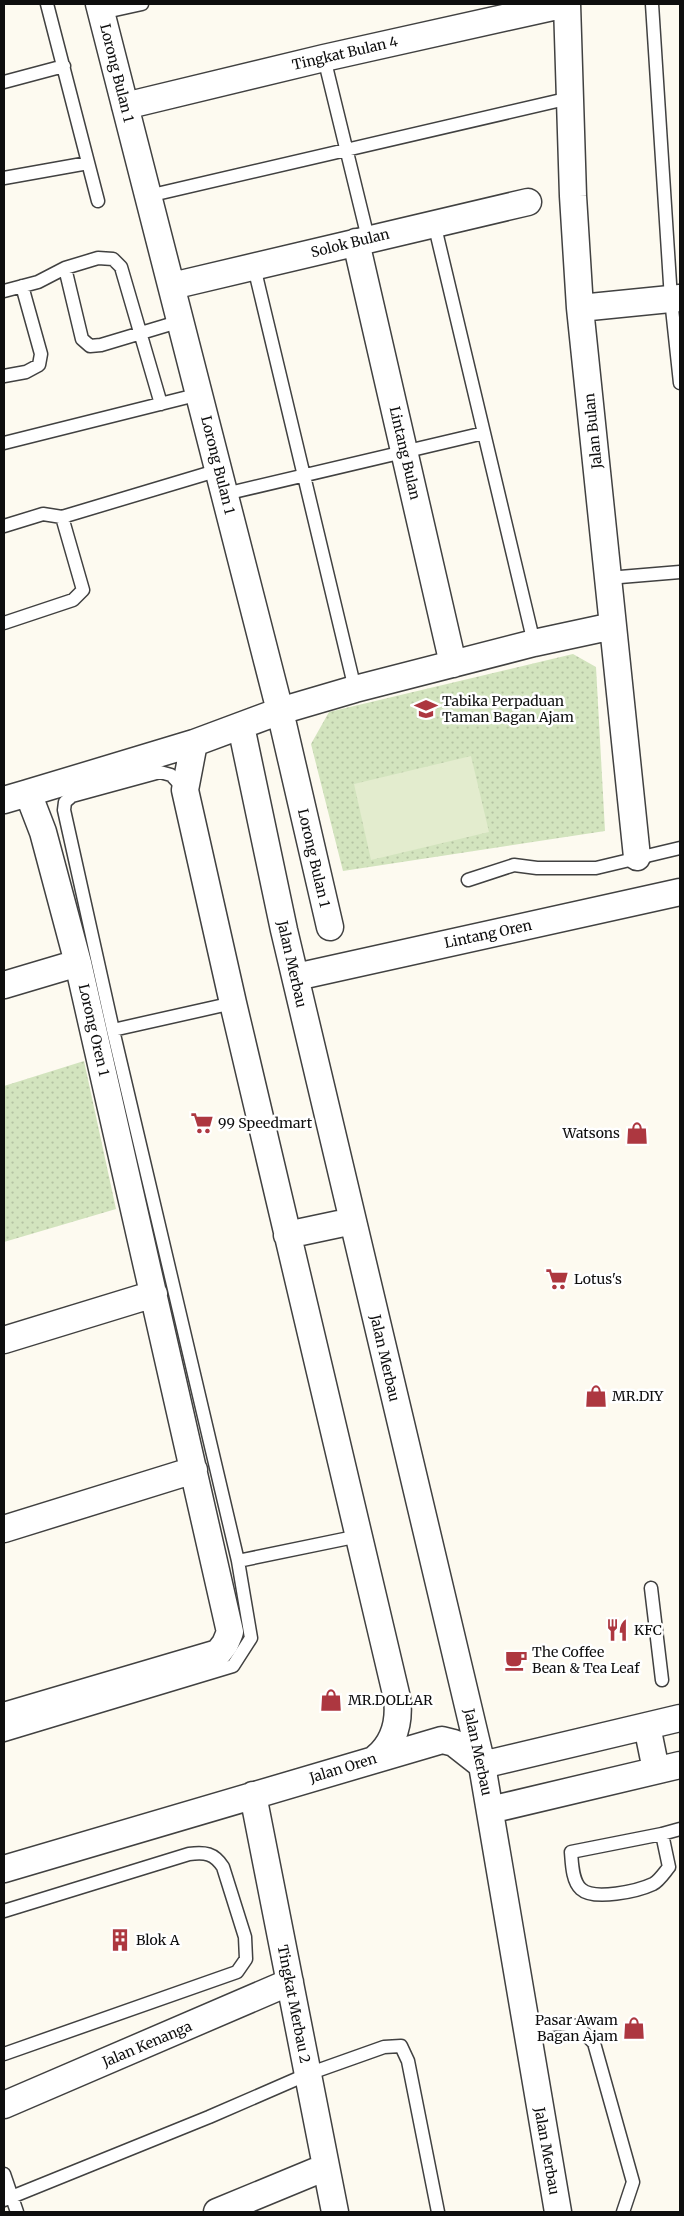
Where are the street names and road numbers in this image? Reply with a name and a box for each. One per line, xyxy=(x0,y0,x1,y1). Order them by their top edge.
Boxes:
street label: Lorong Bulan 1 xyxy=(96,22,138,124)
street label: Tingkat Bulan 4 xyxy=(290,32,400,74)
street label: Solok Bulan xyxy=(309,225,391,261)
street label: Jalan Bulan xyxy=(580,392,606,471)
street label: Lintang Bulan xyxy=(386,405,424,501)
street label: Lorong Bulan 1 xyxy=(197,414,239,516)
street label: Lorong Bulan 1 xyxy=(294,807,334,909)
street label: Lintang Oren xyxy=(443,916,533,952)
street label: Jalan Merbau xyxy=(273,918,311,1009)
street label: Lorong Oren 1 xyxy=(75,982,113,1078)
street label: Jalan Merbau xyxy=(366,1312,404,1403)
street label: Jalan Merbau xyxy=(460,1706,496,1797)
street label: Jalan Oren xyxy=(306,1749,379,1787)
street label: Tingkat Merbau 2 xyxy=(274,1943,314,2065)
street label: Jalan Kenanga xyxy=(98,2017,195,2071)
street label: Jalan Merbau xyxy=(530,2105,564,2196)

